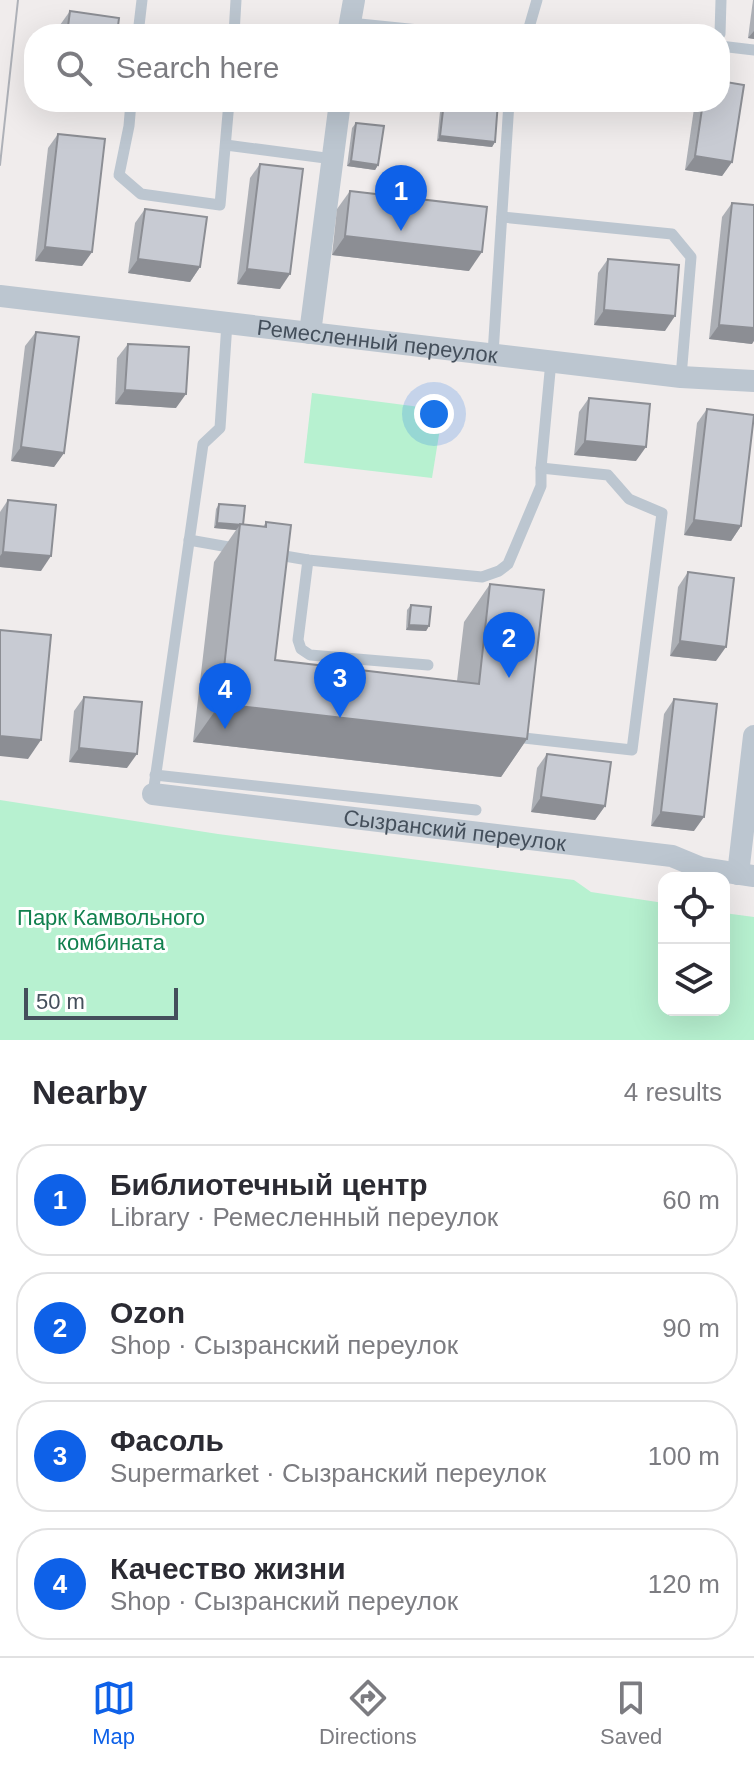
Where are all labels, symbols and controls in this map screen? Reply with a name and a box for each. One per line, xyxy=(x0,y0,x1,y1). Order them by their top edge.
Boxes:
search box xyxy=(24,24,730,112)
icon: search xyxy=(52,46,96,90)
text: Search here xyxy=(116,51,279,84)
pin: 1 xyxy=(375,165,427,231)
street label: Ремесленный переулок xyxy=(256,314,499,368)
your location xyxy=(414,394,454,434)
pin: 2 xyxy=(483,612,535,678)
pin: 3 xyxy=(314,652,366,718)
pin: 4 xyxy=(199,663,251,729)
street label: Сызранский переулок xyxy=(342,804,568,856)
map controls xyxy=(658,872,730,1016)
button: locate xyxy=(658,872,730,944)
park label: Парк Камвольного комбината xyxy=(17,905,205,955)
button: layers xyxy=(658,944,730,1016)
scale bar xyxy=(24,984,178,1020)
text: 50 m xyxy=(36,989,85,1014)
text: Nearby xyxy=(32,1073,147,1111)
text: 4 results xyxy=(624,1077,722,1107)
text: Библиотечный центр xyxy=(110,1168,428,1201)
text: 1 xyxy=(53,1185,67,1215)
text: 60 m xyxy=(662,1185,720,1215)
text: Library · Ремесленный переулок xyxy=(110,1202,498,1232)
text: Ozon xyxy=(110,1296,185,1329)
text: 2 xyxy=(53,1313,67,1343)
text: 90 m xyxy=(662,1313,720,1343)
text: Shop · Сызранский переулок xyxy=(110,1330,458,1360)
text: Фасоль xyxy=(110,1424,224,1457)
text: 3 xyxy=(53,1441,67,1471)
text: 100 m xyxy=(648,1441,720,1471)
text: Supermarket · Сызранский переулок xyxy=(110,1458,546,1488)
text: Качество жизни xyxy=(110,1552,346,1585)
text: 4 xyxy=(53,1569,67,1599)
text: 120 m xyxy=(648,1569,720,1599)
text: Shop · Сызранский переулок xyxy=(110,1586,458,1616)
tab: Map xyxy=(92,1676,136,1750)
tab: Directions xyxy=(319,1676,417,1750)
tab: Saved xyxy=(600,1676,662,1750)

